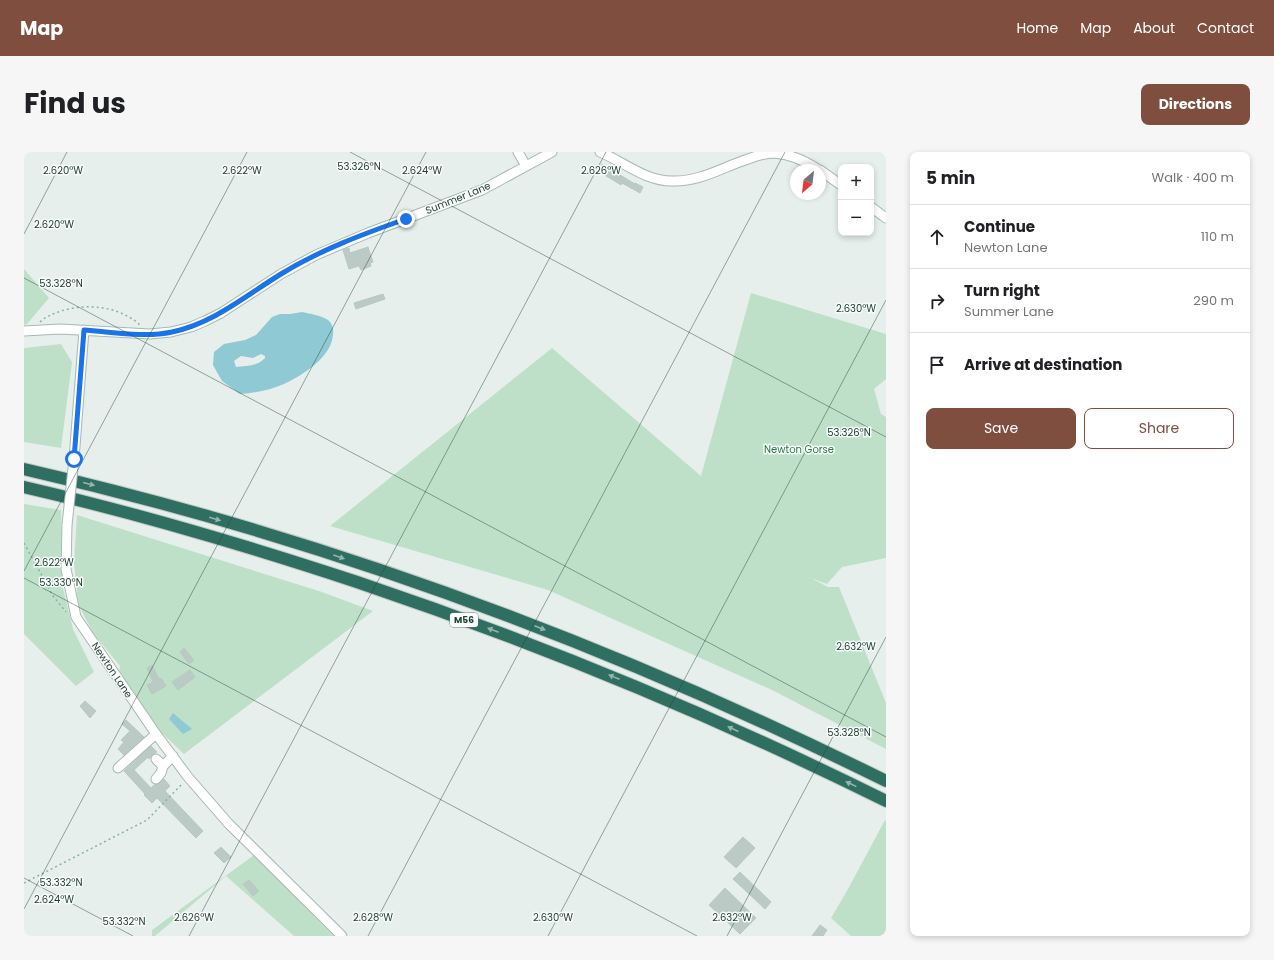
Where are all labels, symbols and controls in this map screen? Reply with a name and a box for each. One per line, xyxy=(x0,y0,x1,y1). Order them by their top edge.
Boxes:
text: Map xyxy=(20,15,63,42)
text: Home xyxy=(1016,18,1058,38)
text: Map xyxy=(1080,18,1111,38)
text: About xyxy=(1133,18,1175,38)
text: Contact xyxy=(1197,18,1254,38)
text: Find us xyxy=(24,84,126,123)
button: Directions xyxy=(1141,84,1250,125)
text: 53.326°N xyxy=(337,159,381,174)
text: 2.620°W xyxy=(43,163,83,178)
text: 2.622°W xyxy=(222,163,262,178)
text: 2.624°W xyxy=(402,163,442,178)
text: 2.626°W xyxy=(581,163,621,178)
north arrow xyxy=(790,164,826,200)
map controls xyxy=(838,164,874,236)
button: + xyxy=(838,164,874,200)
text: 5 min xyxy=(926,166,975,190)
text: Walk · 400 m xyxy=(1152,168,1234,187)
street label: Summer Lane xyxy=(423,178,493,218)
button: − xyxy=(838,200,874,236)
route end xyxy=(397,210,415,228)
text: Continue xyxy=(964,216,1035,237)
text: 2.620°W xyxy=(34,217,74,232)
icon: ahead xyxy=(926,226,948,248)
text: 110 m xyxy=(1201,227,1234,246)
text: Newton Lane xyxy=(964,238,1048,257)
text: 53.328°N xyxy=(39,276,83,291)
text: Turn right xyxy=(964,280,1040,301)
icon: right xyxy=(926,290,948,312)
text: 290 m xyxy=(1193,291,1234,310)
text: 2.630°W xyxy=(836,301,876,316)
text: Summer Lane xyxy=(964,302,1054,321)
icon: arrive xyxy=(926,354,948,376)
text: Arrive at destination xyxy=(964,354,1122,375)
button: Save xyxy=(926,408,1076,449)
button: Share xyxy=(1084,408,1234,449)
text: 53.326°N xyxy=(827,425,871,440)
park label: Newton Gorse xyxy=(764,442,834,457)
route start xyxy=(65,450,83,468)
one-way arrow xyxy=(83,482,95,488)
one-way arrow xyxy=(209,516,221,522)
one-way arrow xyxy=(333,554,345,560)
text: 2.622°W xyxy=(34,555,74,570)
text: 53.330°N xyxy=(39,575,83,590)
road number: M56 xyxy=(450,613,478,627)
one-way arrow xyxy=(535,626,547,632)
one-way arrow xyxy=(486,627,498,633)
street label: Newton Lane xyxy=(88,639,136,701)
text: 2.632°W xyxy=(836,639,876,654)
one-way arrow xyxy=(607,674,619,680)
text: 53.328°N xyxy=(827,725,871,740)
one-way arrow xyxy=(728,726,739,732)
one-way arrow xyxy=(845,781,857,787)
text: 53.332°N xyxy=(40,875,82,890)
text: 2.624°W xyxy=(34,892,74,907)
text: 2.626°W xyxy=(174,910,214,925)
text: 2.628°W xyxy=(353,910,393,925)
text: 2.630°W xyxy=(533,910,573,925)
text: 2.632°W xyxy=(712,910,752,925)
text: 53.332°N xyxy=(103,914,145,929)

